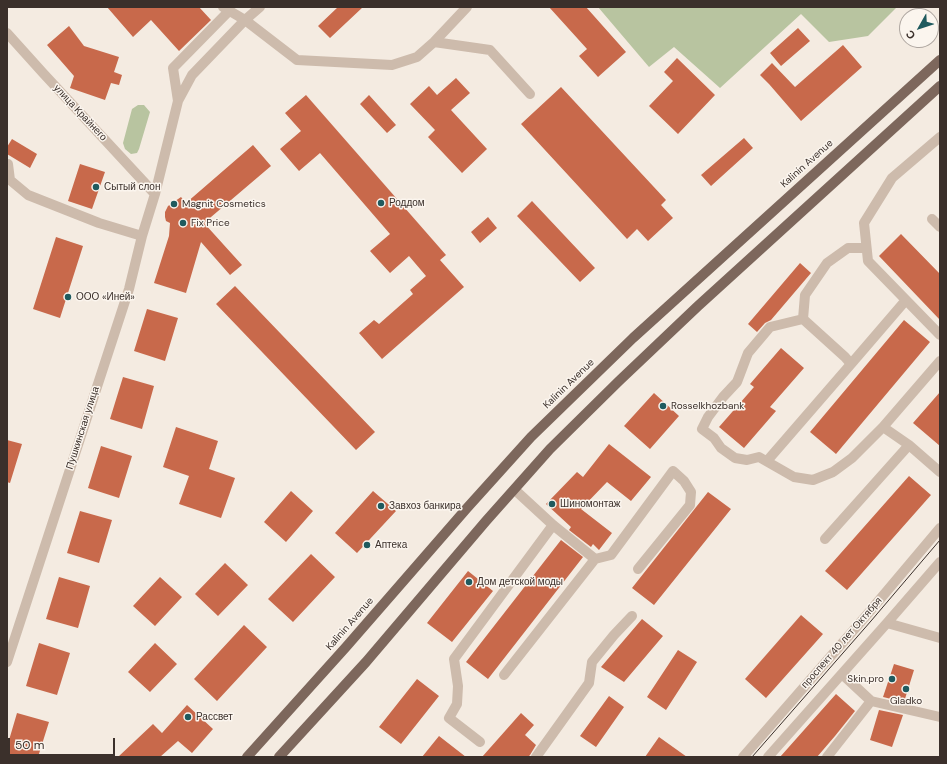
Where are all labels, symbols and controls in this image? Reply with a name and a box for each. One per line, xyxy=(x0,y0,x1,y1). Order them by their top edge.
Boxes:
north arrow xyxy=(899,8,939,48)
text: С xyxy=(903,27,918,42)
street label: улица Крайнего xyxy=(51,82,109,144)
street label: Kalinin Avenue xyxy=(778,137,836,191)
place label: Сытый слон xyxy=(104,181,160,193)
marker: Сытый слон xyxy=(91,182,101,192)
place label: Роддом xyxy=(389,197,425,209)
place label: Magnit Cosmetics xyxy=(182,198,266,210)
marker: Роддом xyxy=(376,198,386,208)
marker: Magnit Cosmetics xyxy=(169,199,179,209)
place label: Fix Price xyxy=(191,217,230,229)
marker: Fix Price xyxy=(178,218,188,228)
place label: ООО «Иней» xyxy=(76,291,135,303)
marker: ООО «Иней» xyxy=(63,292,73,302)
street label: Kalinin Avenue xyxy=(541,357,597,411)
street label: Пушкинская улица xyxy=(64,385,102,471)
place label: Rosselkhozbank xyxy=(671,400,744,412)
marker: Rosselkhozbank xyxy=(658,401,668,411)
place label: Шиномонтаж xyxy=(560,498,621,510)
marker: Шиномонтаж xyxy=(547,499,557,509)
place label: Завхоз банкира xyxy=(389,500,461,512)
marker: Завхоз банкира xyxy=(376,501,386,511)
place label: Аптека xyxy=(375,539,407,551)
marker: Аптека xyxy=(362,540,372,550)
place label: Дом детской моды xyxy=(477,576,563,588)
marker: Дом детской моды xyxy=(464,577,474,587)
street label: Kalinin Avenue xyxy=(324,595,376,653)
street label: проспект 40 лет Октября xyxy=(799,595,885,691)
place label: Skin.pro xyxy=(847,673,884,685)
marker: Skin.pro xyxy=(887,674,897,684)
marker: Gladko xyxy=(901,684,911,694)
place label: Gladko xyxy=(890,695,922,707)
place label: Рассвет xyxy=(196,711,233,723)
marker: Рассвет xyxy=(183,712,193,722)
scale bar xyxy=(10,730,117,756)
text: 50 m xyxy=(15,737,44,753)

